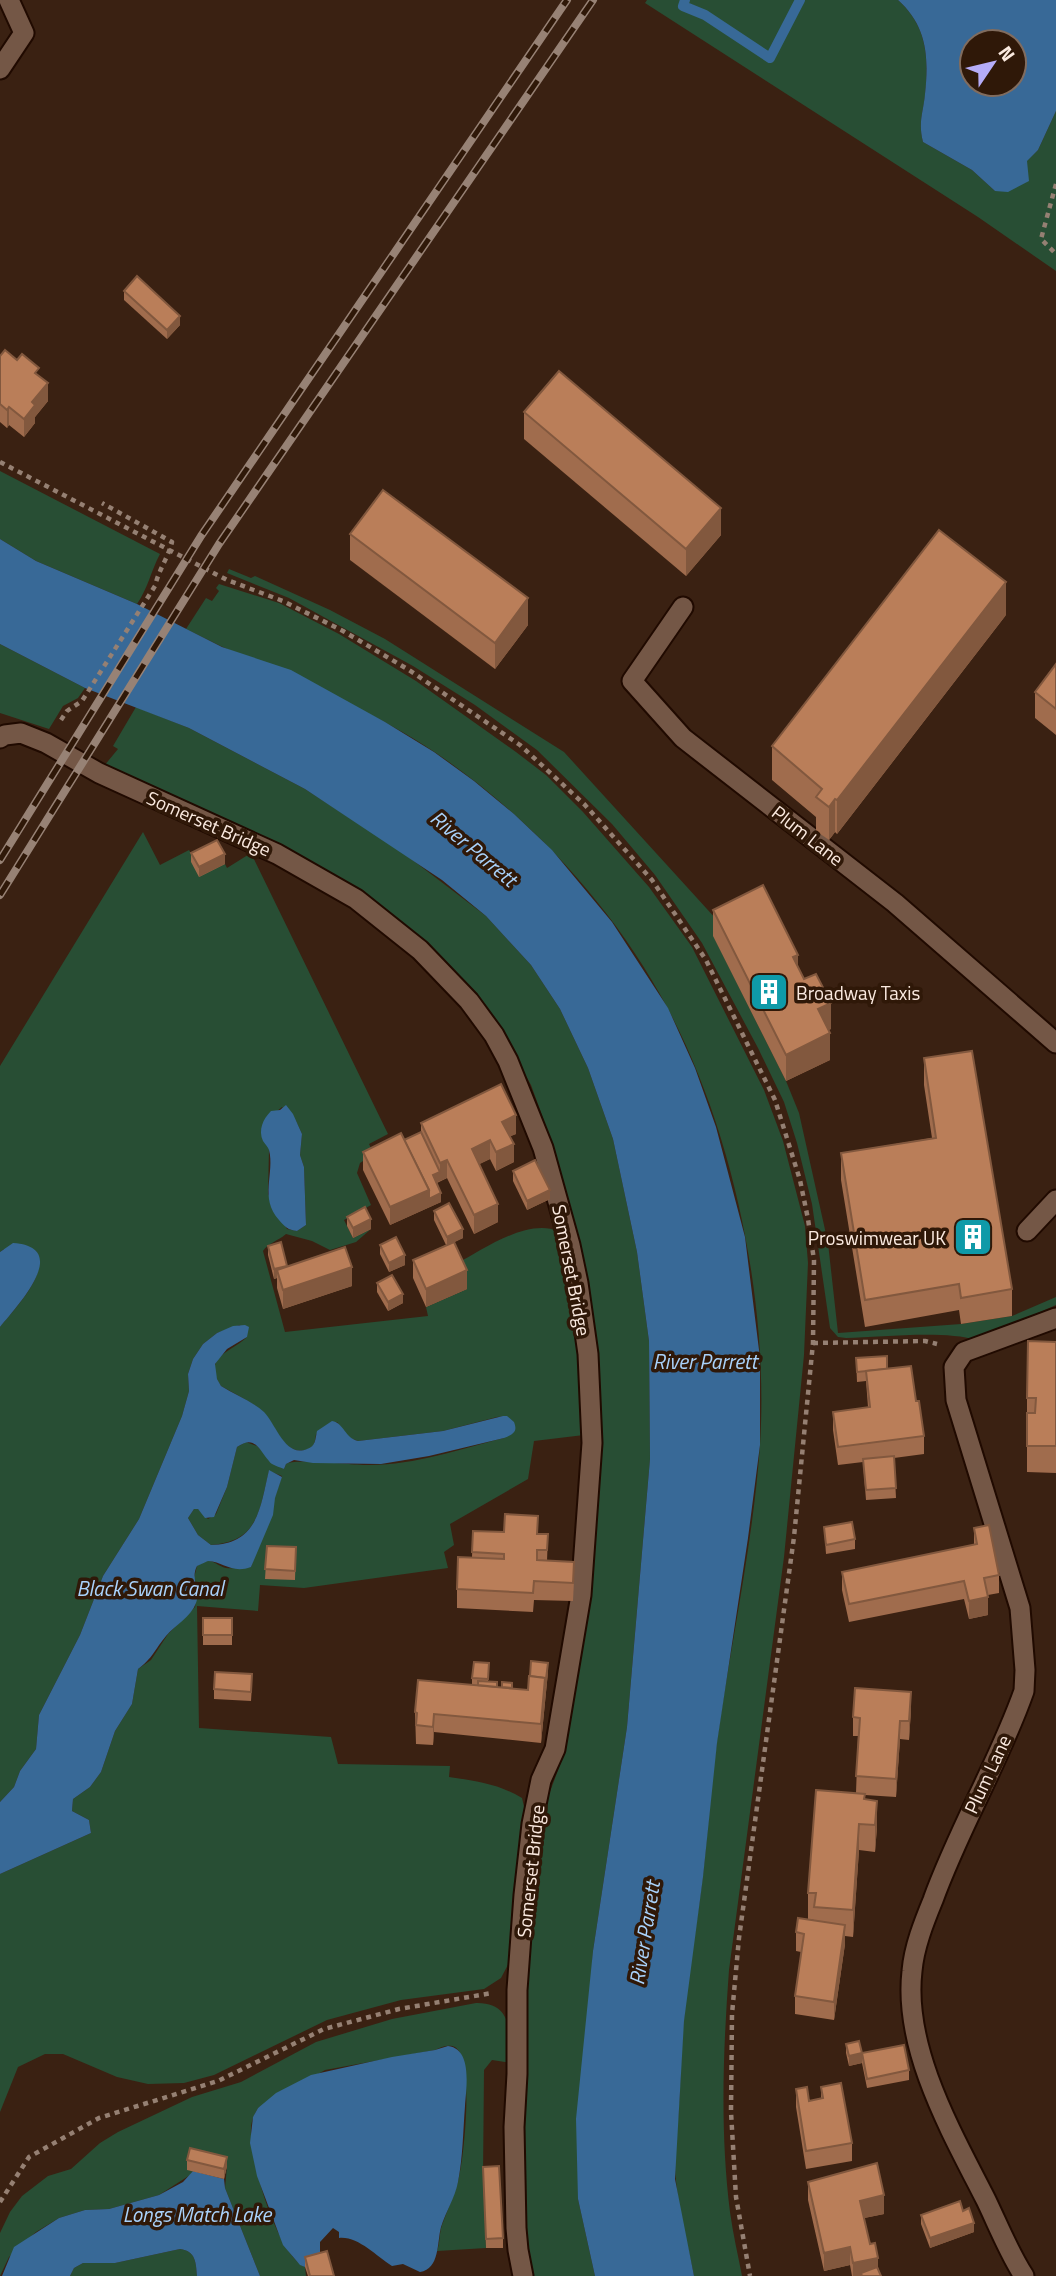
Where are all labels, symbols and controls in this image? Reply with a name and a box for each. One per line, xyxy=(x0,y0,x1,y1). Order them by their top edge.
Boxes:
north arrow xyxy=(958,28,1028,98)
text: N xyxy=(992,39,1023,67)
street label: Somerset Bridge xyxy=(142,783,276,863)
street label: Plum Lane xyxy=(766,798,850,872)
water label: River Parrett xyxy=(424,802,526,895)
building icon: Broadway Taxis xyxy=(748,971,790,1013)
place label: Broadway Taxis xyxy=(796,978,920,1007)
street label: Somerset Bridge xyxy=(545,1202,599,1338)
building icon: Proswimwear UK xyxy=(952,1216,994,1258)
place label: Proswimwear UK xyxy=(808,1223,946,1252)
water label: River Parrett xyxy=(653,1345,760,1377)
water label: Black Swan Canal xyxy=(76,1572,226,1604)
street label: Plum Lane xyxy=(956,1730,1018,1818)
street label: Somerset Bridge xyxy=(509,1803,551,1939)
water label: River Parrett xyxy=(620,1877,668,1987)
water label: Longs Match Lake xyxy=(123,2198,272,2230)

